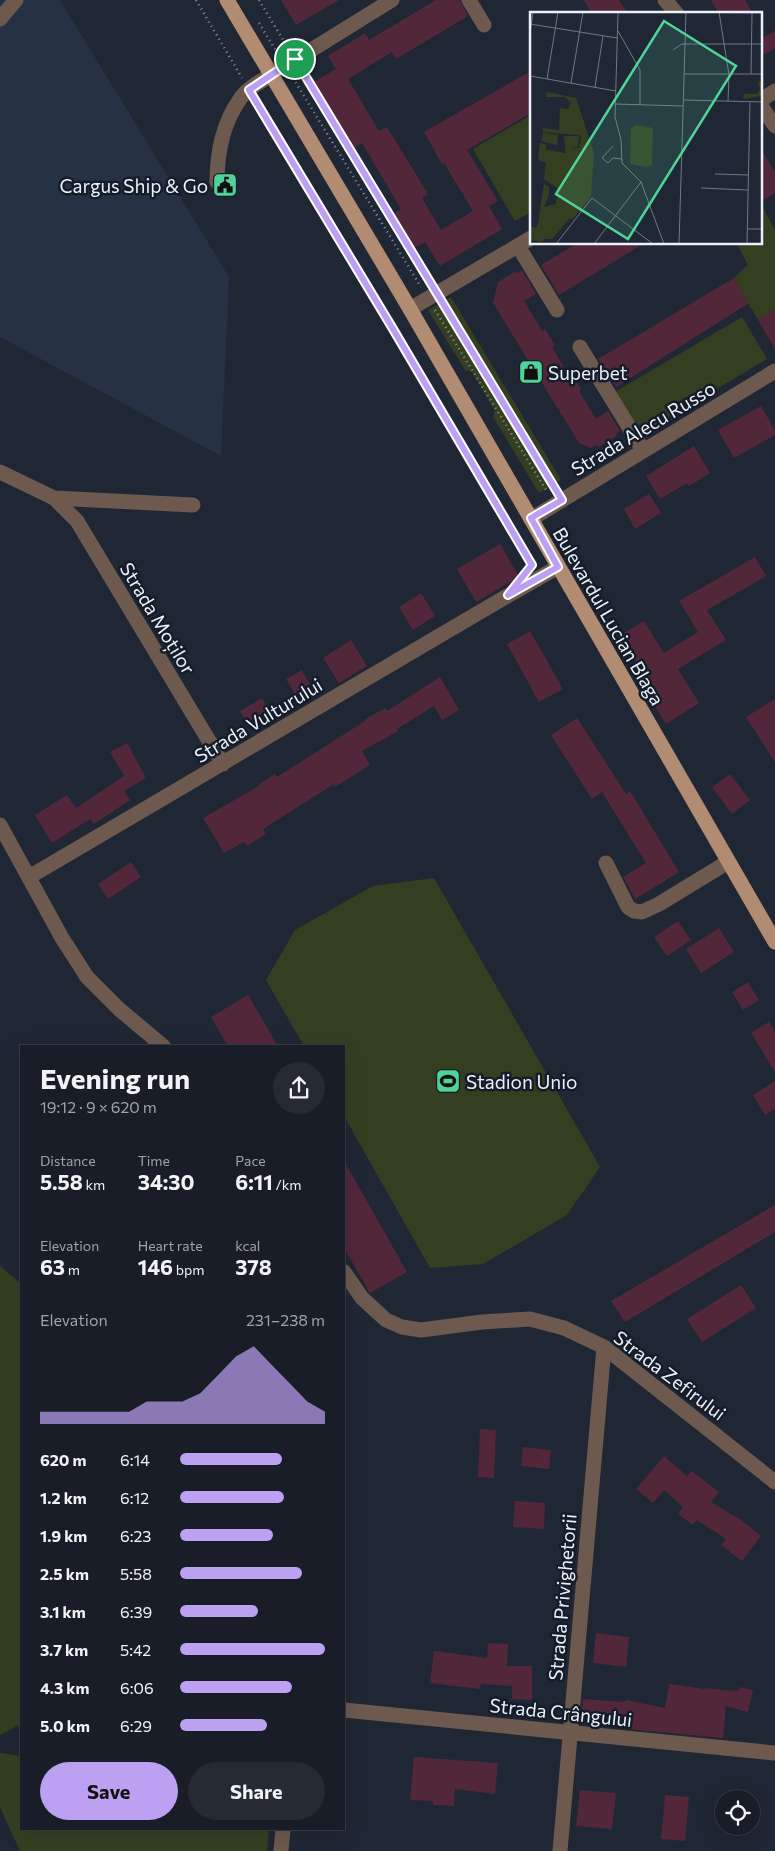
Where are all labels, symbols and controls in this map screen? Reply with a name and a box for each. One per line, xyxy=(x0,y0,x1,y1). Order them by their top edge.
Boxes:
inset map xyxy=(530,12,762,245)
pin xyxy=(274,38,316,80)
icon: arrive xyxy=(281,45,309,73)
public building icon: Cargus Ship & Go xyxy=(212,172,238,198)
place label: Cargus Ship & Go xyxy=(60,174,208,197)
shop icon: Superbet xyxy=(518,359,544,385)
place label: Superbet xyxy=(548,361,628,384)
street label: Strada Alecu Russo xyxy=(567,376,719,480)
street label: Bulevardul Lucian Blaga xyxy=(549,523,669,709)
street label: Strada Moților xyxy=(114,558,201,679)
street label: Strada Vulturului xyxy=(190,673,326,767)
text: Evening run xyxy=(40,1061,190,1095)
button: share xyxy=(273,1062,325,1114)
sports icon: Stadion Unio xyxy=(435,1068,461,1094)
place label: Stadion Unio xyxy=(466,1070,577,1093)
text: 19:12 · 9 × 620 m xyxy=(40,1097,157,1116)
text: Distance xyxy=(40,1152,96,1169)
text: Time xyxy=(138,1152,170,1169)
text: Pace xyxy=(235,1152,266,1169)
text: 5.58 xyxy=(40,1169,83,1194)
text: 34:30 xyxy=(138,1169,195,1194)
text: 6:11 xyxy=(235,1169,273,1194)
text: km xyxy=(83,1176,105,1193)
text: /km xyxy=(273,1176,302,1193)
text: Elevation xyxy=(40,1237,99,1254)
text: Heart rate xyxy=(138,1237,203,1254)
text: kcal xyxy=(235,1237,260,1254)
text: 63 xyxy=(40,1254,65,1279)
text: 146 xyxy=(138,1254,173,1279)
text: 378 xyxy=(235,1254,272,1279)
text: m xyxy=(65,1261,80,1278)
text: bpm xyxy=(173,1261,204,1278)
text: Elevation xyxy=(40,1310,108,1329)
text: 231–238 m xyxy=(246,1310,325,1329)
street label: Strada Zefirului xyxy=(609,1325,731,1425)
text: 620 m xyxy=(40,1450,86,1469)
text: 6:14 xyxy=(120,1450,150,1469)
text: 1.2 km xyxy=(40,1488,87,1507)
text: 6:12 xyxy=(120,1488,149,1507)
street label: Strada Privighetorii xyxy=(543,1513,581,1681)
text: 1.9 km xyxy=(40,1526,87,1545)
text: 6:23 xyxy=(120,1526,152,1545)
text: 2.5 km xyxy=(40,1564,89,1583)
text: 5:58 xyxy=(120,1564,152,1583)
text: 3.1 km xyxy=(40,1602,86,1621)
text: 6:39 xyxy=(120,1602,152,1621)
text: 3.7 km xyxy=(40,1640,88,1659)
text: 5:42 xyxy=(120,1640,151,1659)
text: 4.3 km xyxy=(40,1678,90,1697)
text: 6:06 xyxy=(120,1678,154,1697)
street label: Strada Crângului xyxy=(489,1693,633,1731)
text: 5.0 km xyxy=(40,1716,90,1735)
text: 6:29 xyxy=(120,1716,152,1735)
button: Save xyxy=(40,1762,178,1820)
button: Share xyxy=(188,1762,325,1820)
map controls xyxy=(715,1790,760,1835)
button: locate xyxy=(715,1790,760,1835)

